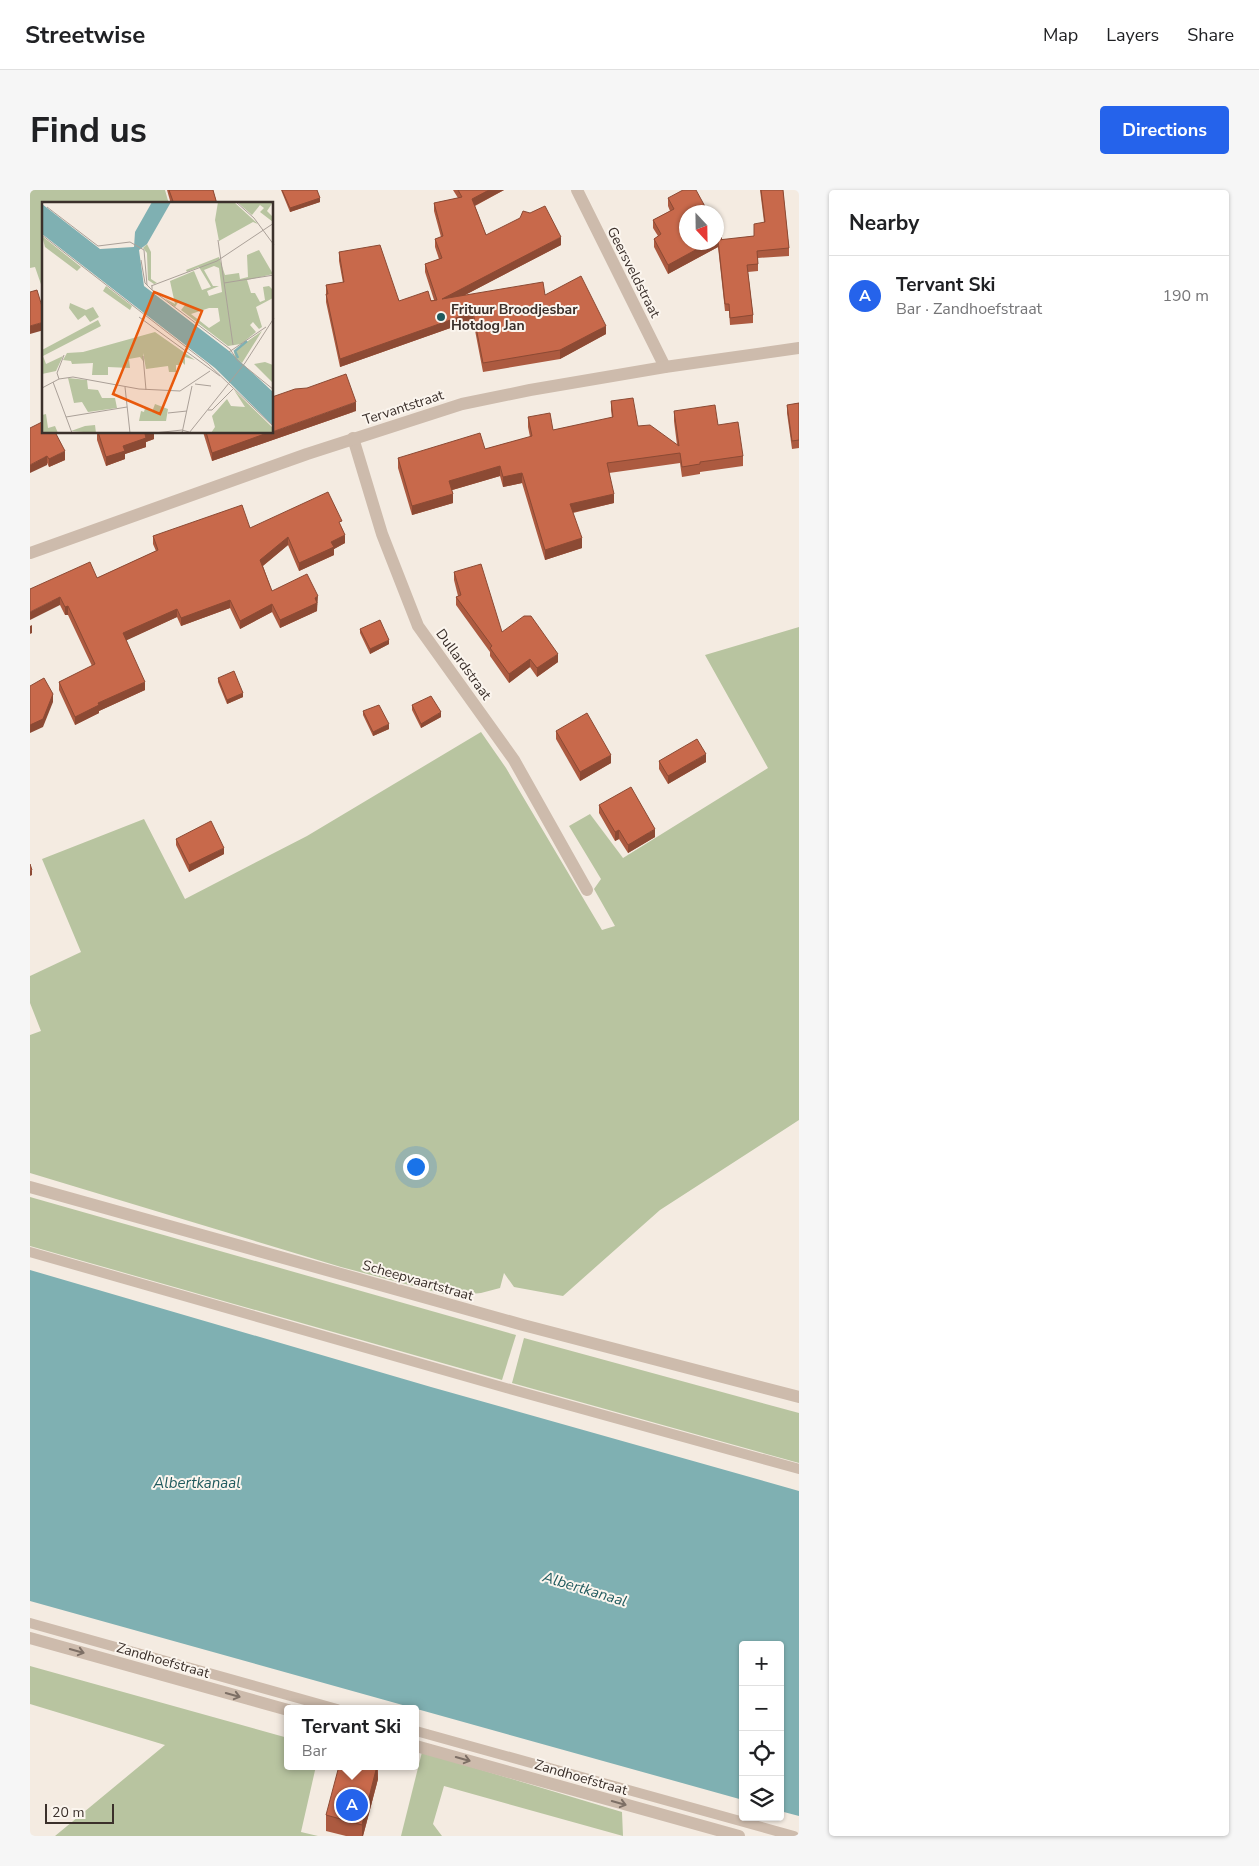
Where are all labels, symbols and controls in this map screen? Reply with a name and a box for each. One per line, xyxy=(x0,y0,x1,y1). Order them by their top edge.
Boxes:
text: Streetwise xyxy=(25,19,145,51)
text: Map xyxy=(1043,23,1078,47)
text: Layers xyxy=(1106,23,1159,47)
text: Share xyxy=(1187,23,1234,47)
button: Directions xyxy=(1100,106,1229,154)
text: Find us xyxy=(30,107,147,154)
inset map xyxy=(42,202,274,434)
north arrow xyxy=(679,205,724,250)
text: Nearby xyxy=(849,209,919,237)
street label: Geersveldstraat xyxy=(602,224,665,321)
text: Tervant Ski xyxy=(896,272,995,298)
text: A xyxy=(859,285,871,307)
text: 190 m xyxy=(1162,285,1209,307)
text: Bar · Zandhoefstraat xyxy=(896,298,1042,320)
place label: Frituur Broodjesbar Hotdog Jan xyxy=(451,300,578,335)
marker: Frituur Broodjesbar Hotdog Jan xyxy=(435,311,447,323)
street label: Tervantstraat xyxy=(360,385,446,429)
street label: Dullardstraat xyxy=(431,625,496,704)
your location xyxy=(403,1154,429,1180)
street label: Scheepvaartstraat xyxy=(360,1256,476,1305)
water label: Albertkanaal xyxy=(152,1473,241,1493)
water label: Albertkanaal xyxy=(539,1566,630,1611)
street label: Zandhoefstraat xyxy=(114,1638,212,1683)
map controls xyxy=(739,1641,784,1821)
button: + xyxy=(739,1641,784,1686)
one-way arrow xyxy=(69,1647,85,1657)
button: − xyxy=(739,1686,784,1731)
one-way arrow xyxy=(225,1691,241,1700)
popup xyxy=(284,1705,419,1770)
text: Tervant Ski xyxy=(302,1714,401,1740)
button: locate xyxy=(739,1731,784,1776)
text: Bar xyxy=(302,1740,327,1762)
one-way arrow xyxy=(454,1755,470,1764)
street label: Zandhoefstraat xyxy=(532,1755,630,1800)
button: layers xyxy=(739,1776,784,1821)
pin: A xyxy=(336,1786,368,1824)
one-way arrow xyxy=(611,1798,627,1808)
scale bar xyxy=(45,1801,114,1824)
text: 20 m xyxy=(52,1803,84,1822)

